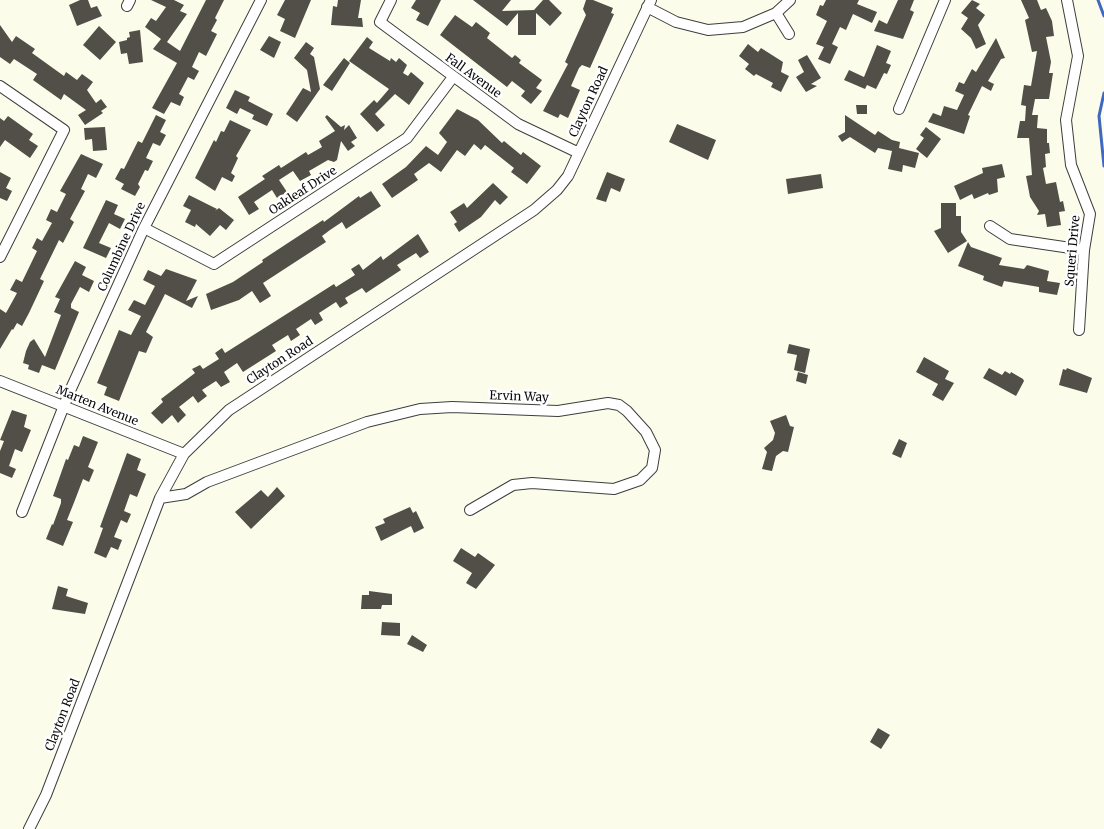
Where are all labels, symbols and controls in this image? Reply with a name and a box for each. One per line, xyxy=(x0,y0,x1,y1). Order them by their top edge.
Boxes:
street label: Fall Avenue xyxy=(442,51,504,101)
street label: Clayton Road xyxy=(566,64,612,140)
street label: Oakleaf Drive xyxy=(266,164,340,218)
street label: Columbine Drive xyxy=(95,200,149,294)
street label: Squeri Drive xyxy=(1063,215,1083,287)
street label: Clayton Road xyxy=(244,334,316,388)
street label: Marten Avenue xyxy=(54,383,140,429)
street label: Ervin Way xyxy=(489,389,549,405)
street label: Clayton Road xyxy=(43,677,83,753)

